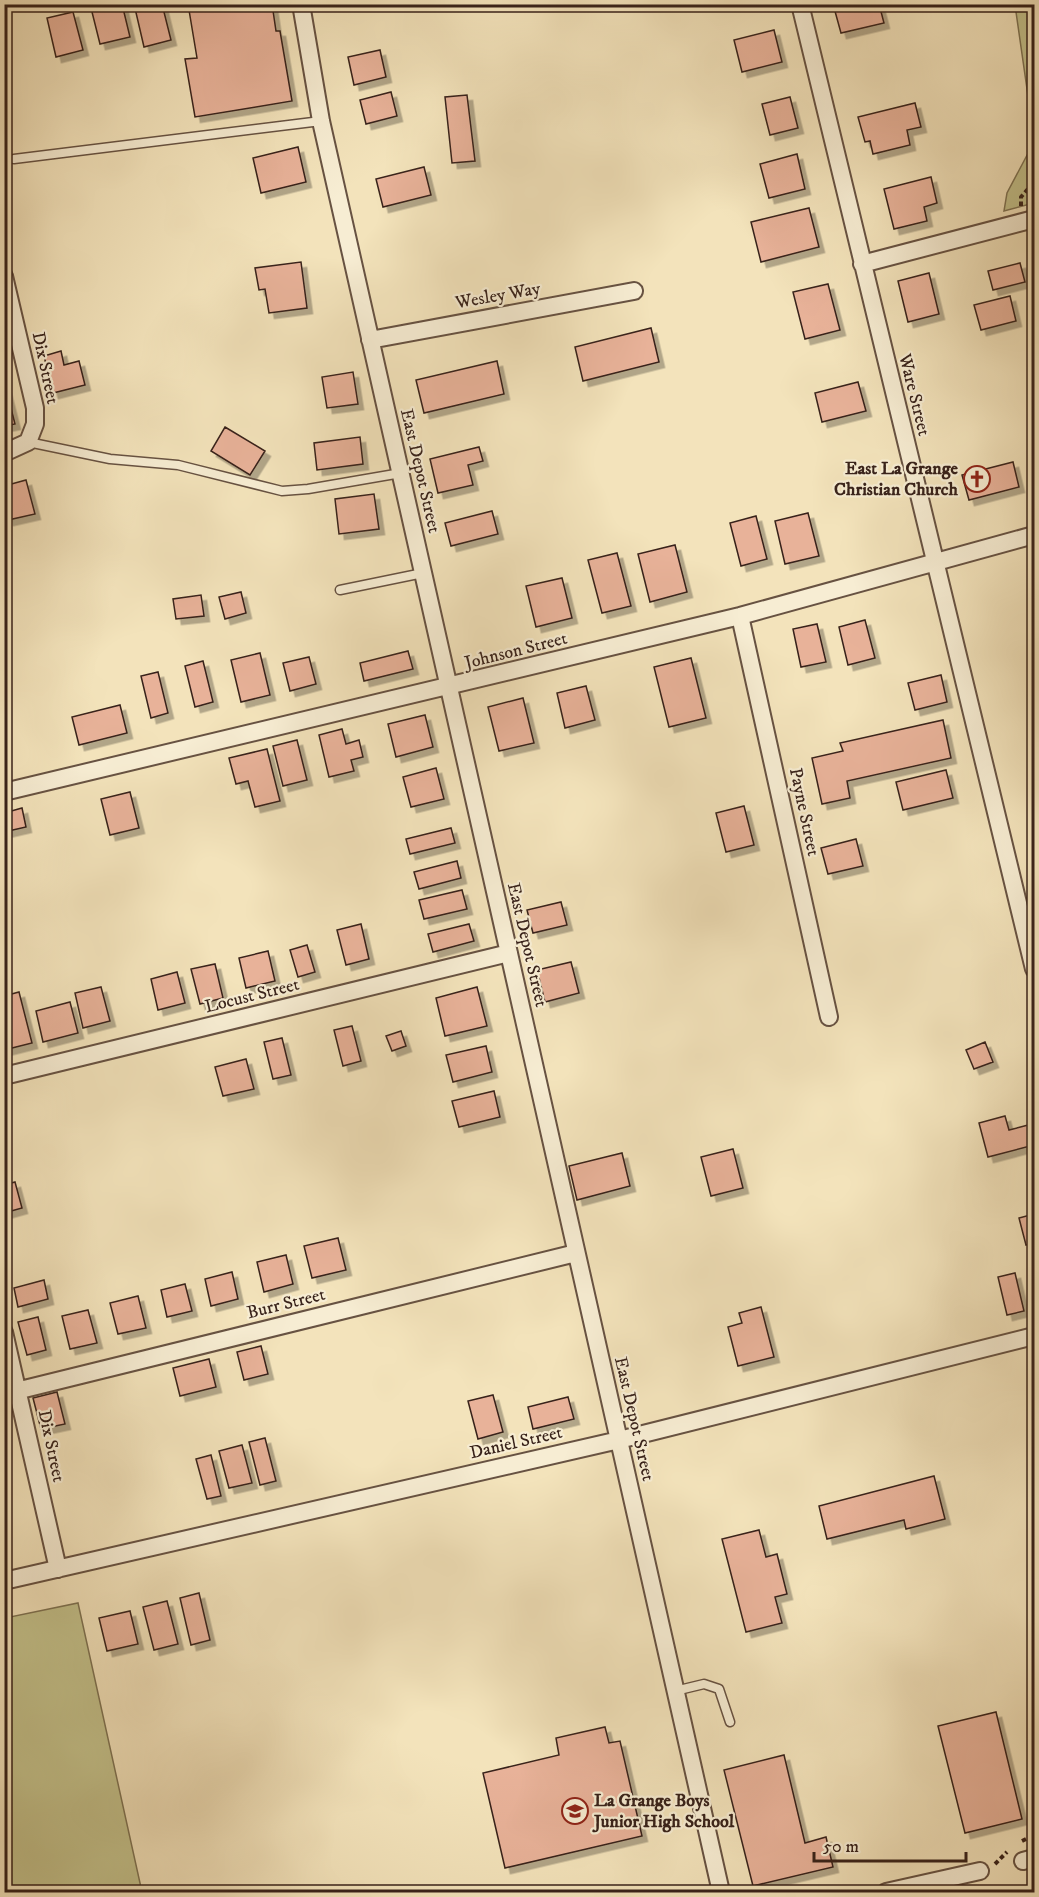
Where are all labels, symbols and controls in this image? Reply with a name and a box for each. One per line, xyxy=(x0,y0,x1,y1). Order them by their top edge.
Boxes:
street label: Wesley Way xyxy=(453,278,543,314)
street label: Dix Street xyxy=(27,330,63,406)
street label: Ware Street xyxy=(893,351,935,438)
street label: East Depot Street xyxy=(395,407,445,536)
place label: East La Grange Christian Church xyxy=(834,458,959,501)
church icon: East La Grange Christian Church xyxy=(962,464,992,494)
street label: Johnson Street xyxy=(460,628,570,675)
street label: Payne Street xyxy=(784,766,824,858)
street label: East Depot Street xyxy=(502,881,552,1010)
street label: Locust Street xyxy=(203,974,302,1018)
street label: Burr Street xyxy=(245,1284,328,1324)
street label: East Depot Street xyxy=(609,1355,659,1484)
street label: Dix Street xyxy=(33,1408,69,1484)
street label: Daniel Street xyxy=(468,1422,565,1464)
place label: La Grange Boys Junior High School xyxy=(592,1790,735,1833)
school or university icon: La Grange Boys Junior High School xyxy=(560,1796,590,1826)
scale bar xyxy=(814,1825,966,1863)
text: 50 m xyxy=(823,1836,859,1858)

